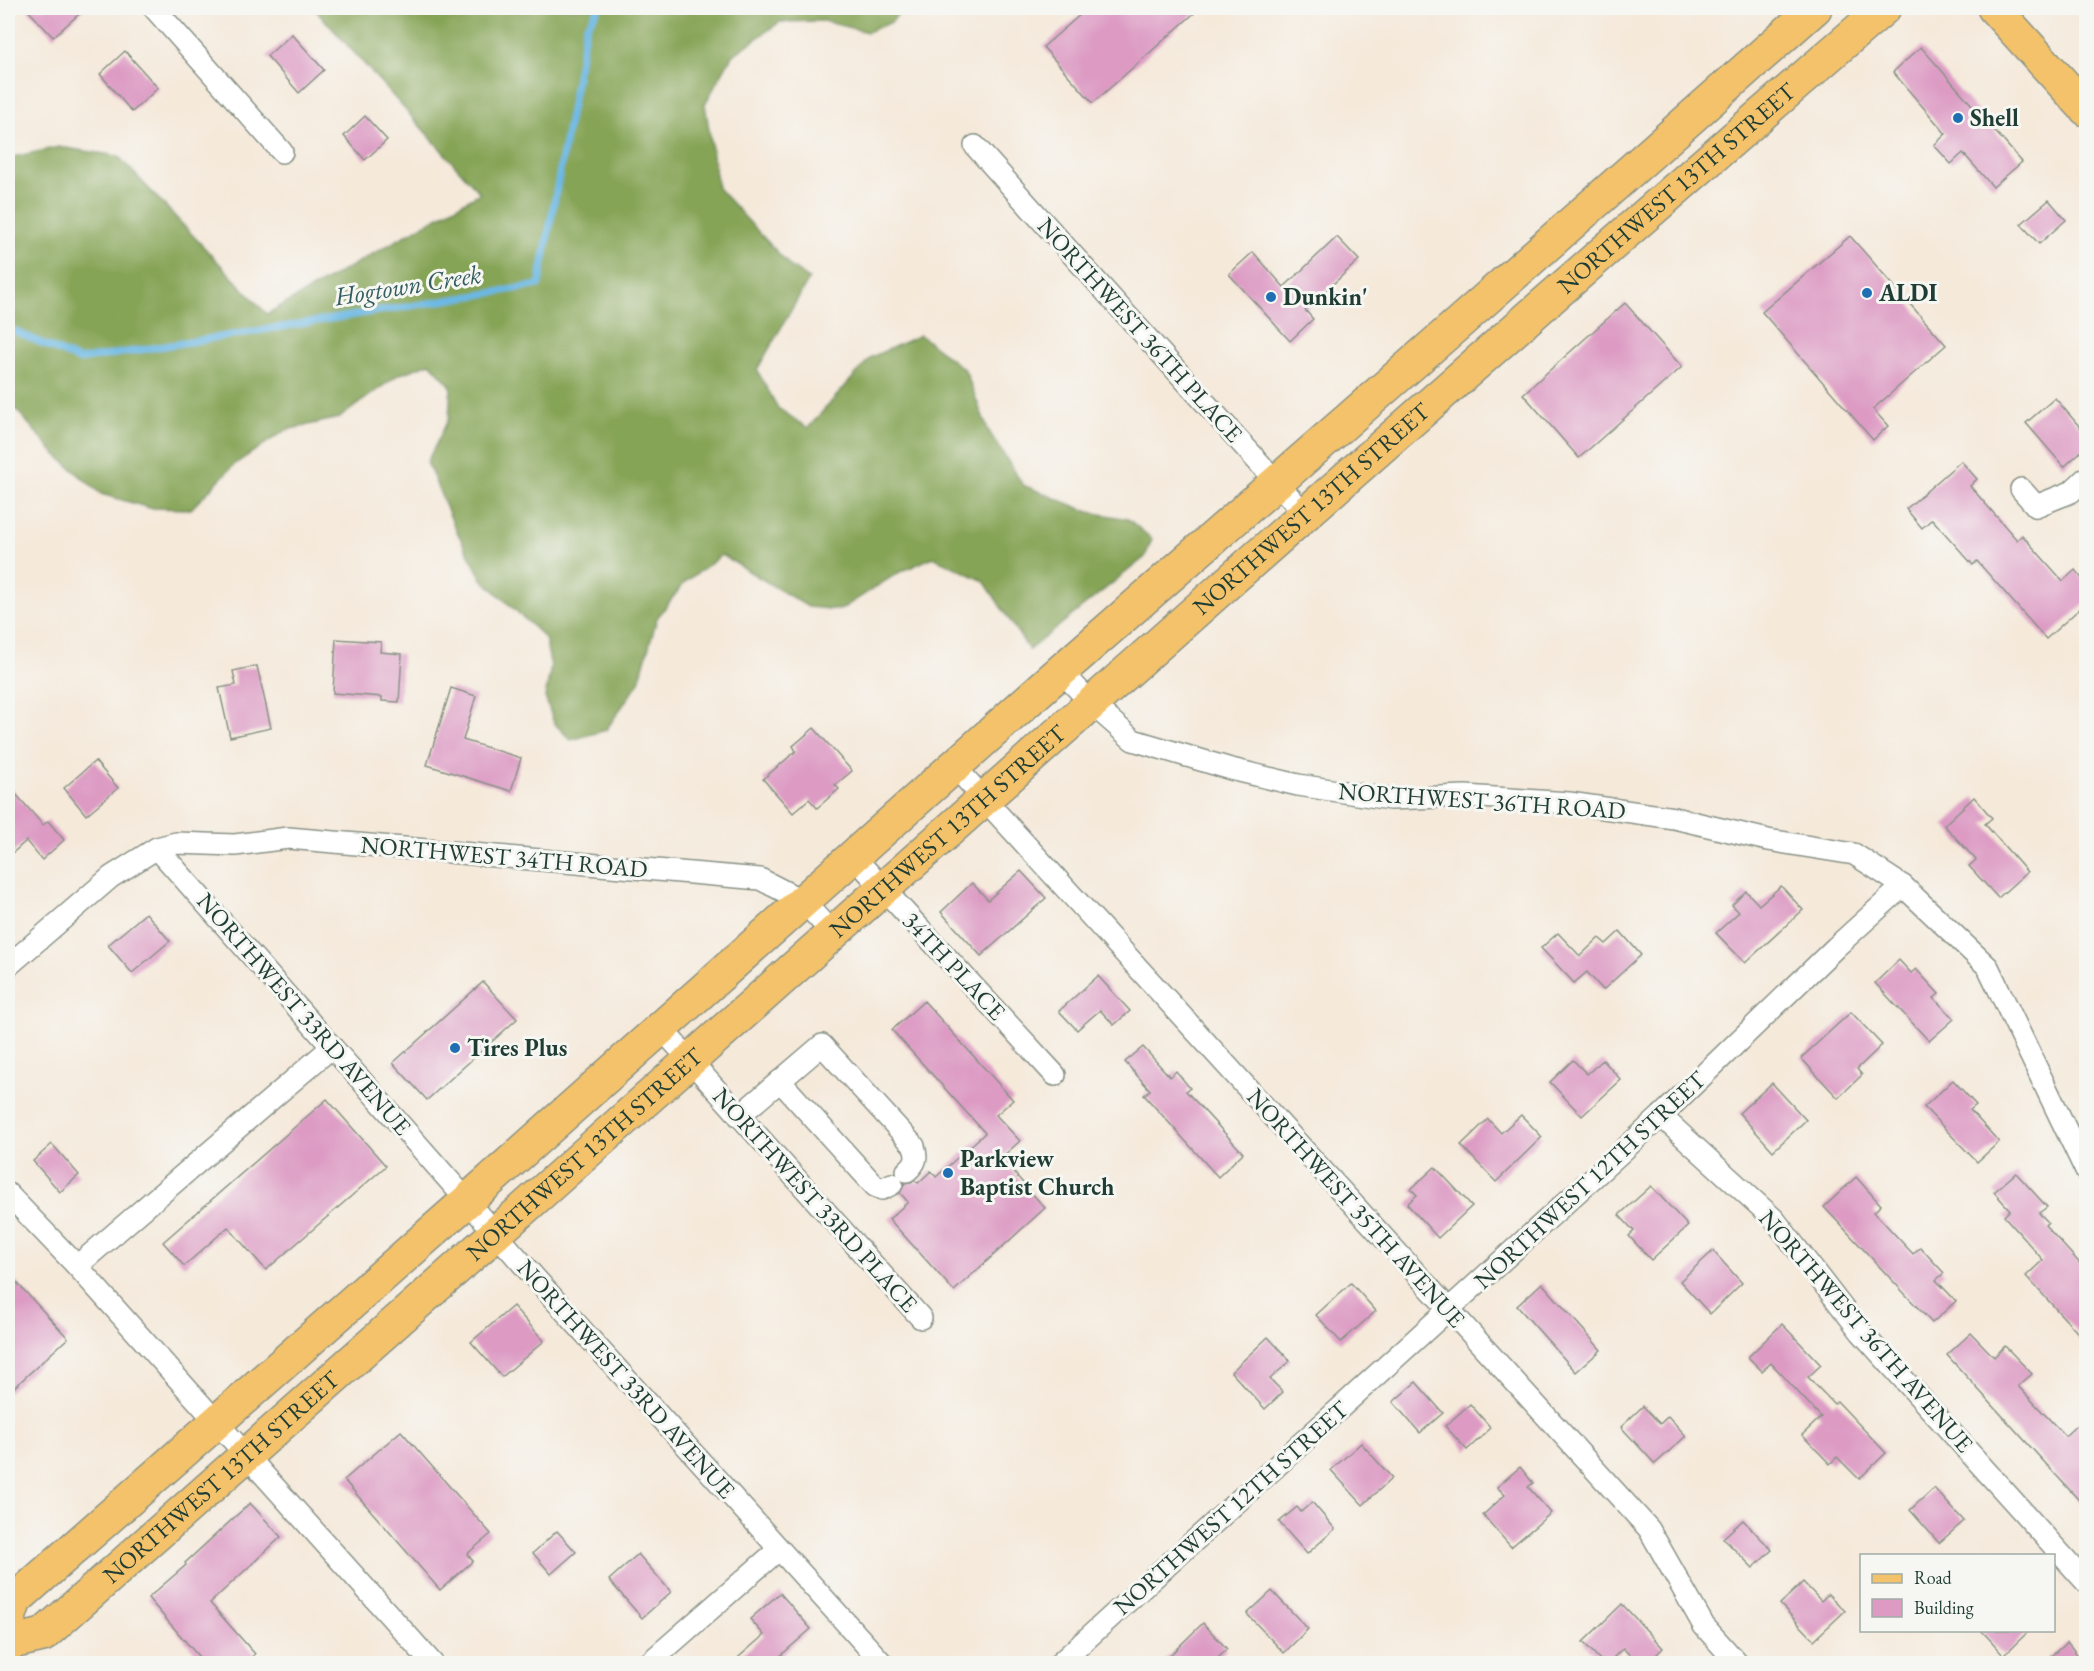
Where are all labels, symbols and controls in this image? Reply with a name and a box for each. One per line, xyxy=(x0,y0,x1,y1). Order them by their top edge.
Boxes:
street label: NORTHWEST 13TH STREET xyxy=(1551,75,1803,300)
place label: Shell xyxy=(1970,102,2019,133)
marker: Shell xyxy=(1951,111,1965,125)
street label: NORTHWEST 36TH PLACE xyxy=(1031,211,1250,449)
water label: Hogtown Creek xyxy=(331,257,484,314)
place label: ALDI xyxy=(1878,277,1937,308)
place label: Dunkin' xyxy=(1283,281,1368,312)
marker: ALDI xyxy=(1860,286,1874,300)
marker: Dunkin' xyxy=(1264,290,1278,304)
street label: NORTHWEST 13TH STREET xyxy=(1186,395,1437,622)
street label: NORTHWEST 13TH STREET xyxy=(823,717,1073,944)
street label: NORTHWEST 36TH ROAD xyxy=(1337,775,1627,826)
street label: NORTHWEST 34TH ROAD xyxy=(359,829,649,884)
street label: NORTHWEST 33RD AVENUE xyxy=(191,886,418,1141)
street label: 34TH PLACE xyxy=(896,905,1012,1026)
place label: Tires Plus xyxy=(467,1032,567,1063)
street label: NORTHWEST 13TH STREET xyxy=(460,1040,710,1267)
marker: Tires Plus xyxy=(448,1041,462,1055)
street label: NORTHWEST 12TH STREET xyxy=(1467,1063,1713,1295)
street label: NORTHWEST 33RD PLACE xyxy=(706,1081,925,1318)
street label: NORTHWEST 35TH AVENUE xyxy=(1241,1081,1472,1334)
place label: Parkview Baptist Church xyxy=(960,1143,1115,1202)
marker: Parkview Baptist Church xyxy=(941,1166,955,1180)
street label: NORTHWEST 36TH AVENUE xyxy=(1752,1203,1980,1458)
street label: NORTHWEST 33RD AVENUE xyxy=(511,1253,742,1505)
street label: NORTHWEST 13TH STREET xyxy=(96,1363,346,1590)
street label: NORTHWEST 12TH STREET xyxy=(1107,1393,1355,1622)
legend xyxy=(1860,1554,2055,1632)
text: Road xyxy=(1914,1566,1953,1589)
text: Building xyxy=(1914,1596,1974,1619)

